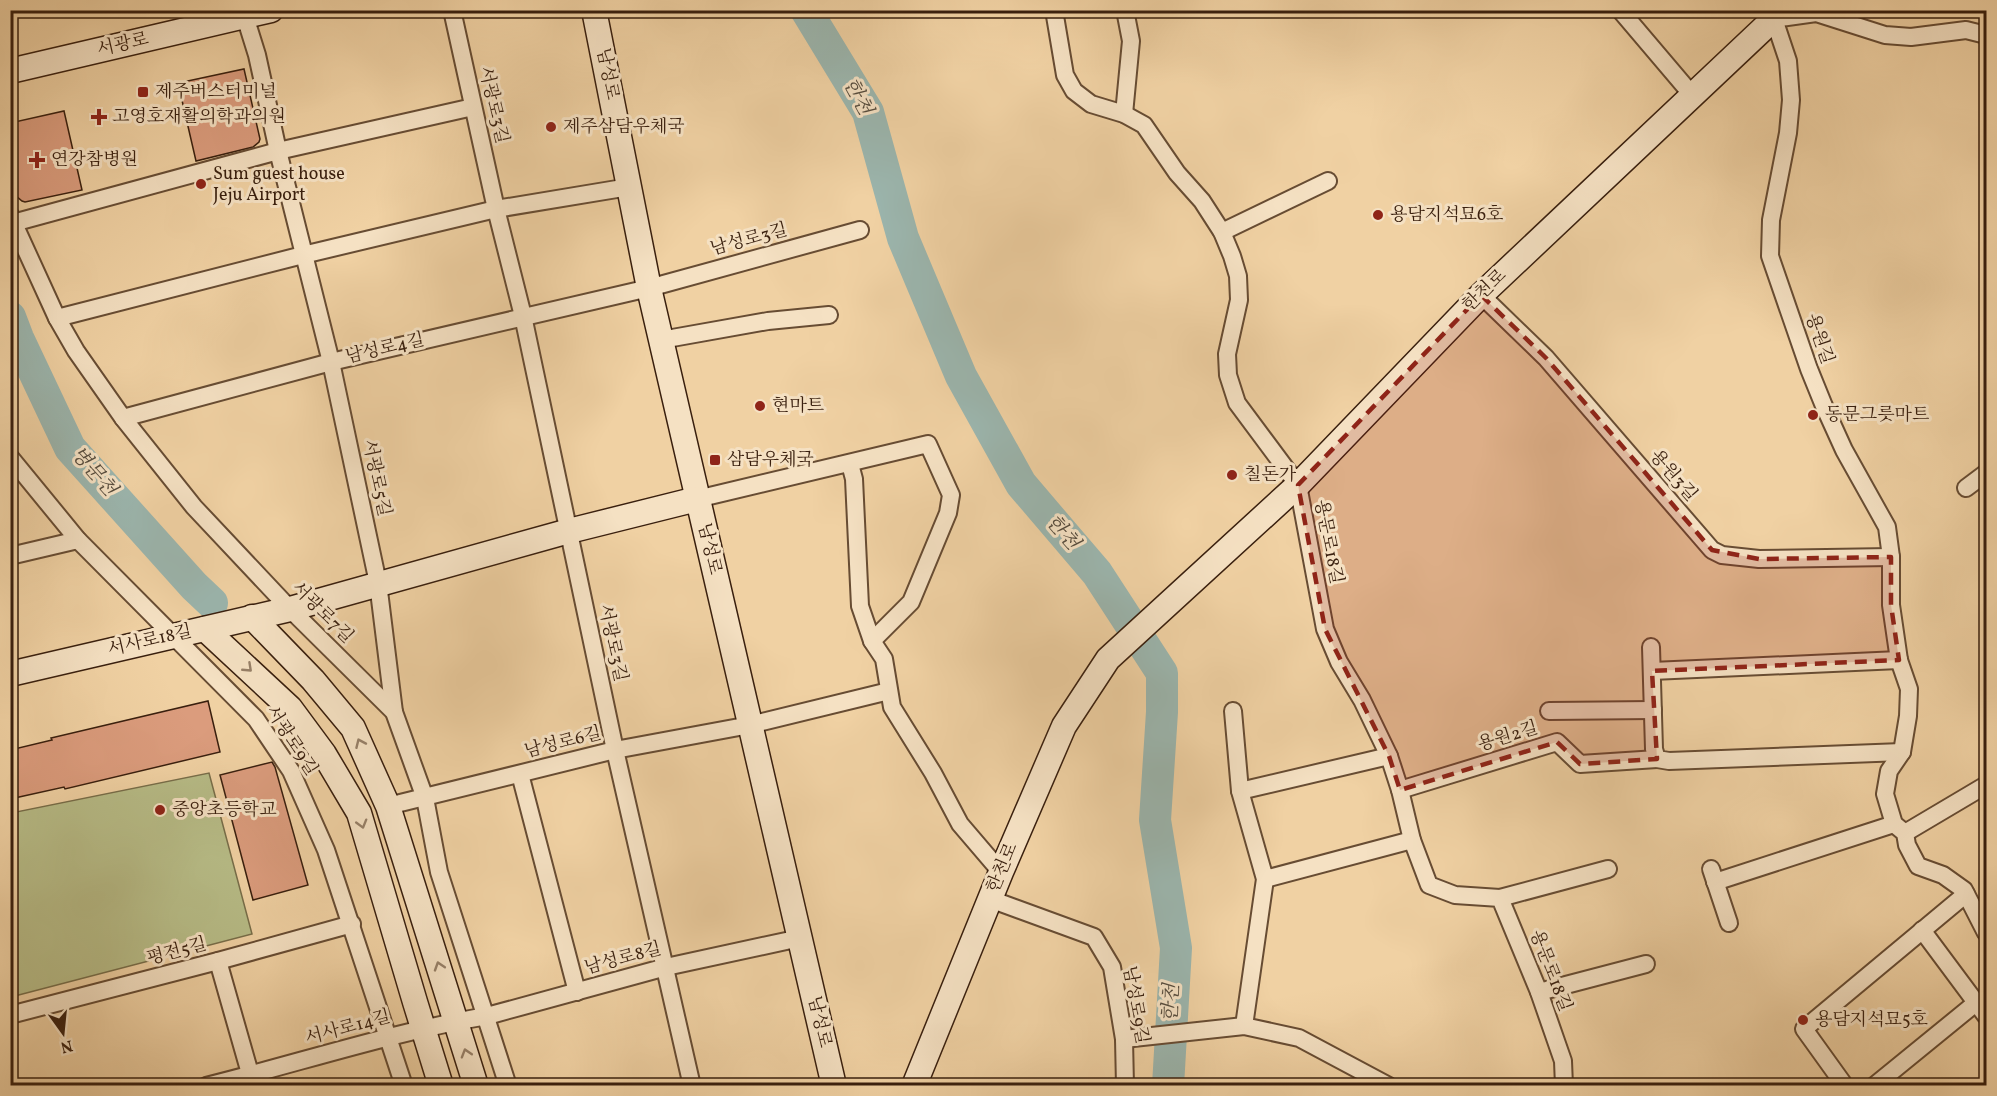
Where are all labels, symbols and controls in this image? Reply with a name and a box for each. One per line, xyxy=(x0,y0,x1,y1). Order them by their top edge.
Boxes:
street label: 서광로 xyxy=(95,27,151,63)
street label: 남성로 xyxy=(590,46,624,102)
street label: 서광로3길 xyxy=(472,64,514,146)
water label: 한천 xyxy=(836,73,879,122)
place label: 제주버스터미널 xyxy=(155,80,277,105)
marker: 제주버스터미널 xyxy=(136,85,150,99)
place label: 고영호재활의학과의원 xyxy=(112,105,286,130)
marker: 고영호재활의학과의원 xyxy=(90,108,108,126)
place label: 제주삼담우체국 xyxy=(563,115,685,140)
marker: 제주삼담우체국 xyxy=(544,120,558,134)
place label: 연강참병원 xyxy=(51,148,138,173)
marker: 연강참병원 xyxy=(28,151,46,169)
place label: Sum guest house Jeju Airport xyxy=(213,162,345,208)
marker: Sum guest house Jeju Airport xyxy=(194,177,208,191)
place label: 용담지석묘6호 xyxy=(1390,203,1504,228)
marker: 용담지석묘6호 xyxy=(1371,208,1385,222)
street label: 남성로3길 xyxy=(708,218,790,262)
street label: 한천로 xyxy=(1458,264,1512,318)
street label: 용원길 xyxy=(1799,310,1839,368)
street label: 남성로4길 xyxy=(343,328,427,370)
place label: 현마트 xyxy=(772,394,825,419)
marker: 현마트 xyxy=(753,399,767,413)
place label: 동문그릇마트 xyxy=(1825,403,1930,428)
marker: 동문그릇마트 xyxy=(1806,408,1820,422)
street label: 서광로5길 xyxy=(356,437,396,519)
water label: 병문천 xyxy=(63,441,124,504)
street label: 용원3길 xyxy=(1643,445,1703,507)
place label: 삼담우체국 xyxy=(727,448,814,473)
marker: 삼담우체국 xyxy=(708,453,722,467)
place label: 칠돈가 xyxy=(1244,463,1297,488)
marker: 칠돈가 xyxy=(1225,468,1239,482)
street label: 용문로18길 xyxy=(1308,498,1348,586)
water label: 한천 xyxy=(1039,509,1086,558)
street label: 남성로 xyxy=(691,521,727,577)
street label: 서광로7길 xyxy=(285,576,359,650)
street label: 서광로3길 xyxy=(592,602,632,684)
street label: 서사로18길 xyxy=(105,619,195,663)
one-way arrow xyxy=(241,661,252,672)
street label: 서광로9길 xyxy=(259,701,323,781)
street label: 용원2길 xyxy=(1475,716,1541,758)
street label: 남성로6길 xyxy=(522,721,604,765)
one-way arrow xyxy=(355,738,367,749)
place label: 중앙초등학교 xyxy=(172,798,277,823)
marker: 중앙초등학교 xyxy=(153,803,167,817)
one-way arrow xyxy=(355,818,367,829)
street label: 한천로 xyxy=(981,839,1025,897)
street label: 용문로18길 xyxy=(1523,927,1577,1015)
street label: 평전5길 xyxy=(144,932,210,972)
street label: 남성로8길 xyxy=(582,937,664,981)
one-way arrow xyxy=(434,961,446,972)
street label: 남성로9길 xyxy=(1116,964,1154,1046)
water label: 한천 xyxy=(1157,981,1187,1023)
street label: 남성로 xyxy=(801,994,837,1050)
north arrow xyxy=(33,1003,93,1063)
street label: 서사로14길 xyxy=(303,1005,393,1051)
place label: 용담지석묘5호 xyxy=(1815,1008,1929,1033)
marker: 용담지석묘5호 xyxy=(1796,1013,1810,1027)
text: N xyxy=(58,1033,75,1058)
one-way arrow xyxy=(461,1049,473,1059)

